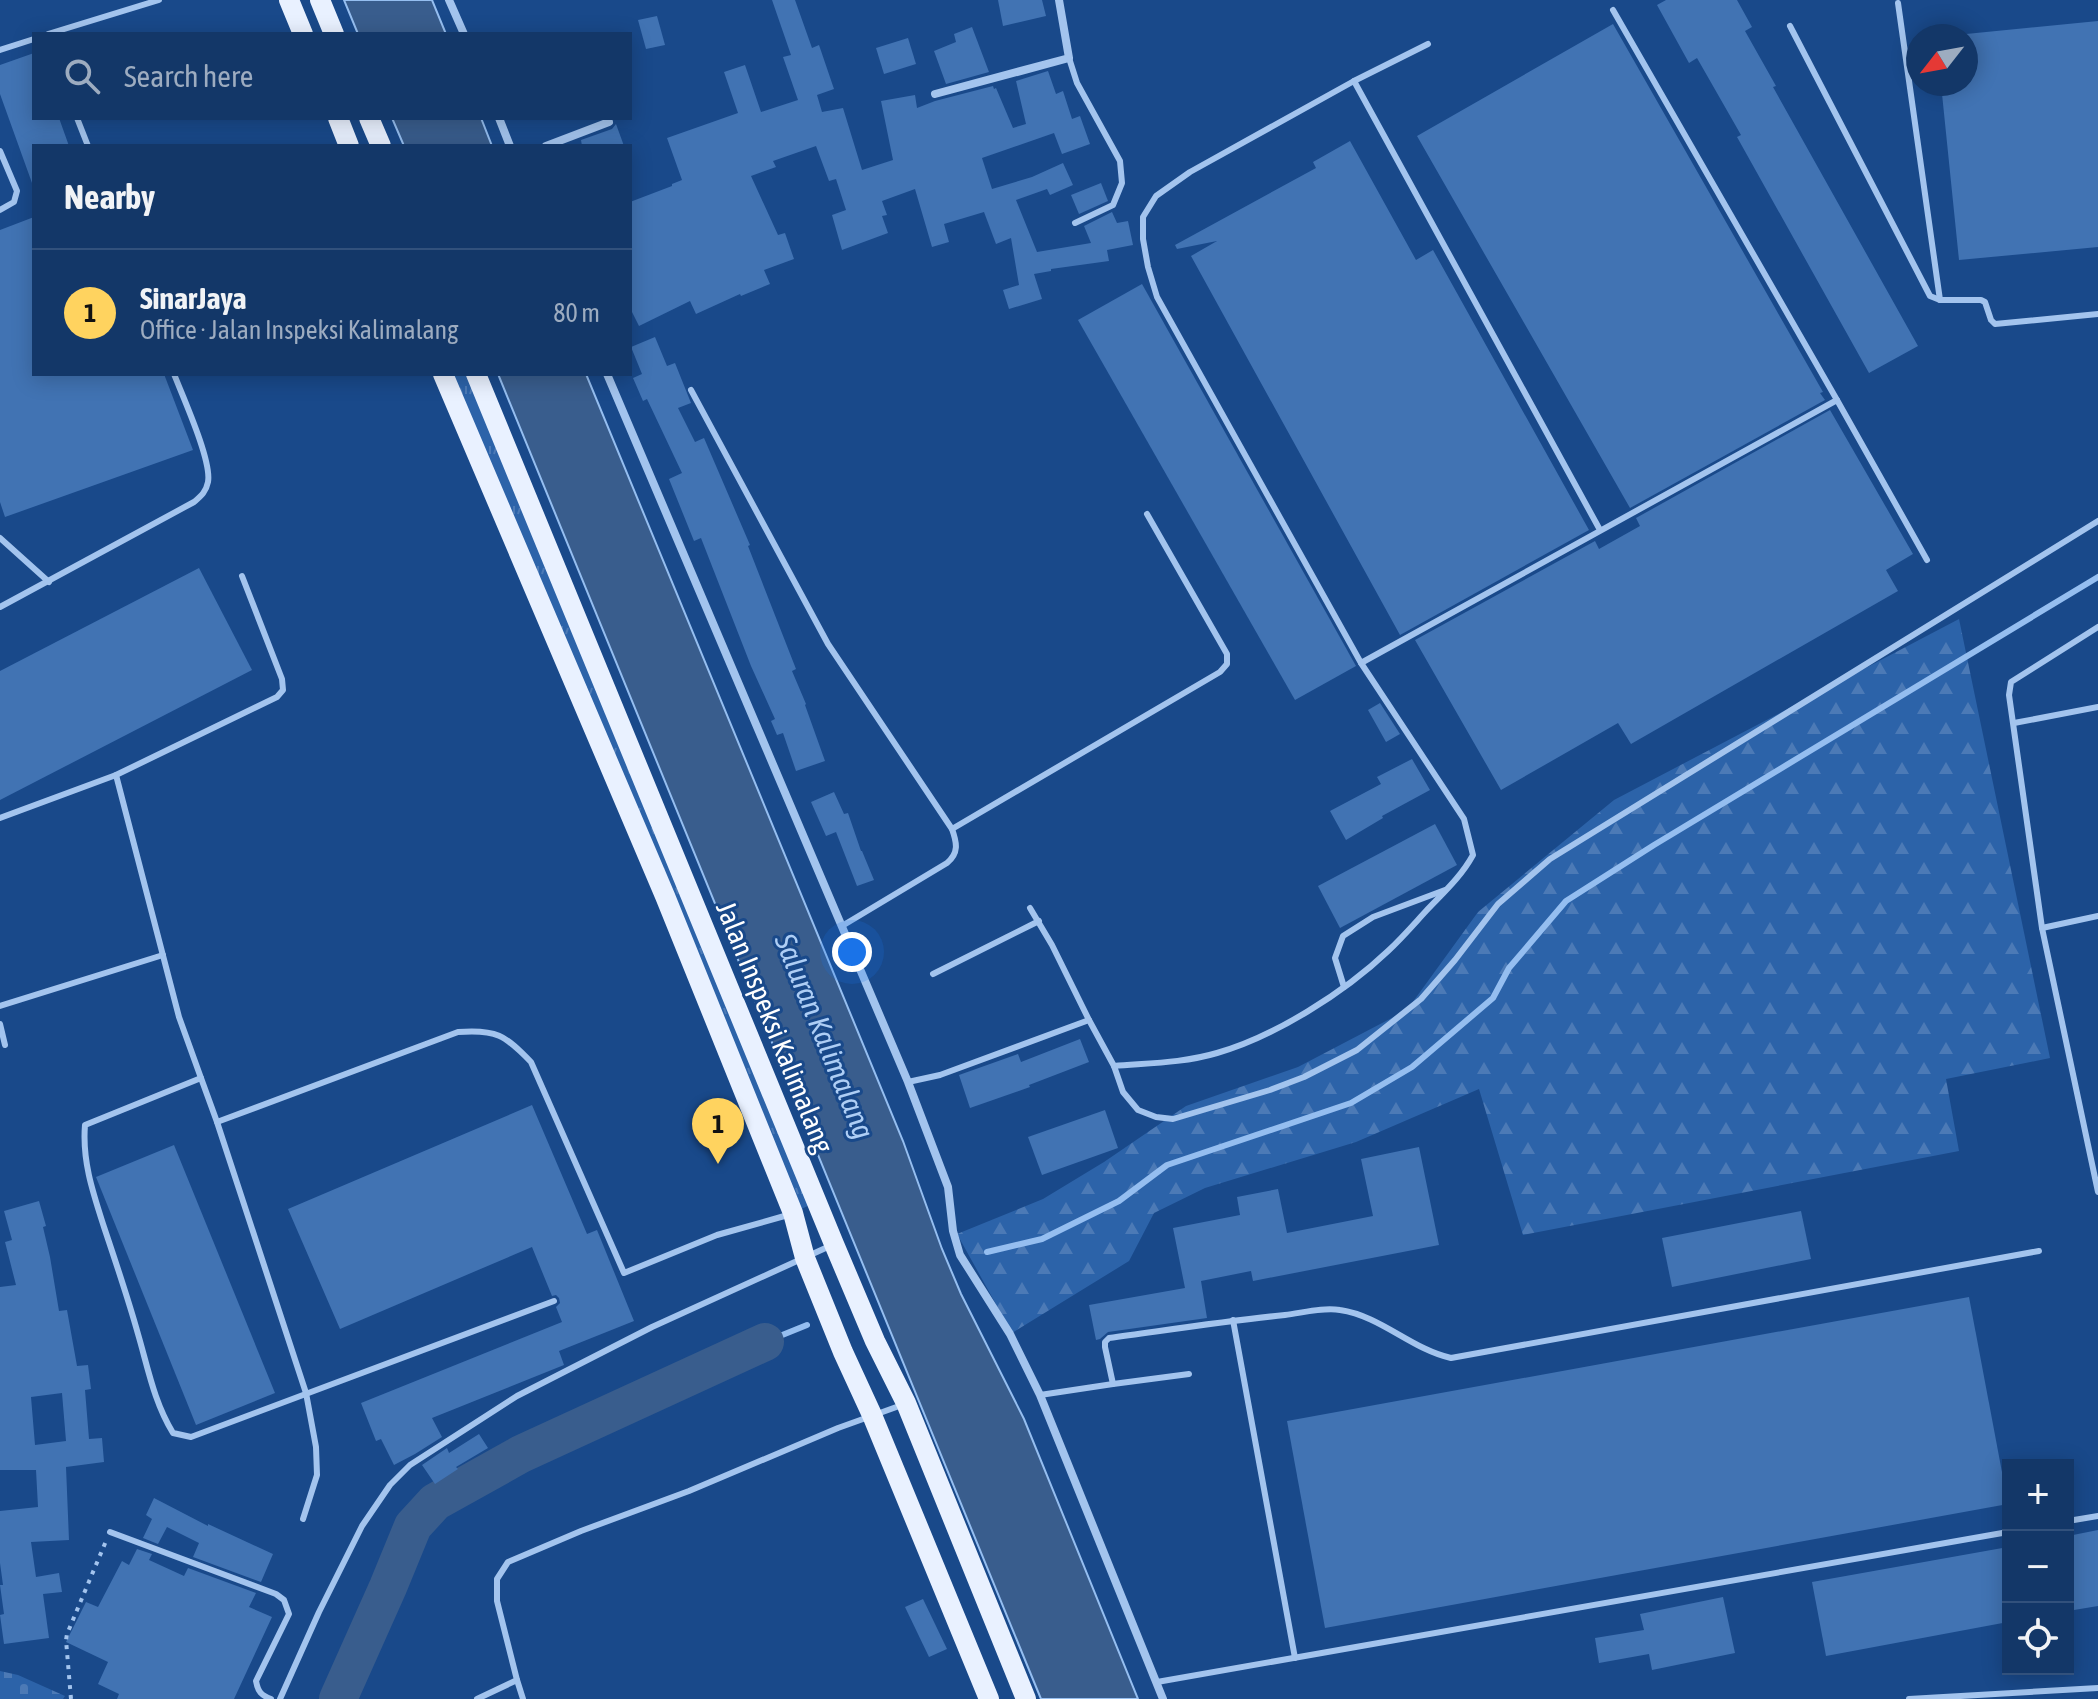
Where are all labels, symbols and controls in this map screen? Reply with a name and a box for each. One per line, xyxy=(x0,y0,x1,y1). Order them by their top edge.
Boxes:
north arrow xyxy=(1906,24,1978,96)
search box xyxy=(32,32,632,120)
icon: search xyxy=(60,54,104,98)
text: Search here xyxy=(124,59,253,93)
text: Nearby xyxy=(64,177,155,216)
text: SinarJaya xyxy=(140,281,246,315)
text: 1 xyxy=(84,298,96,328)
text: 80 m xyxy=(553,298,600,328)
text: Office · Jalan Inspeksi Kalimalang xyxy=(140,315,458,345)
street label: Jalan Inspeksi Kalimalang xyxy=(710,897,840,1157)
water label: Saluran Kalimalang xyxy=(768,928,882,1143)
your location xyxy=(832,932,872,972)
pin: 1 xyxy=(692,1098,744,1164)
map controls xyxy=(2002,1459,2074,1675)
button: + xyxy=(2002,1459,2074,1531)
button: − xyxy=(2002,1531,2074,1603)
button: locate xyxy=(2002,1603,2074,1675)

